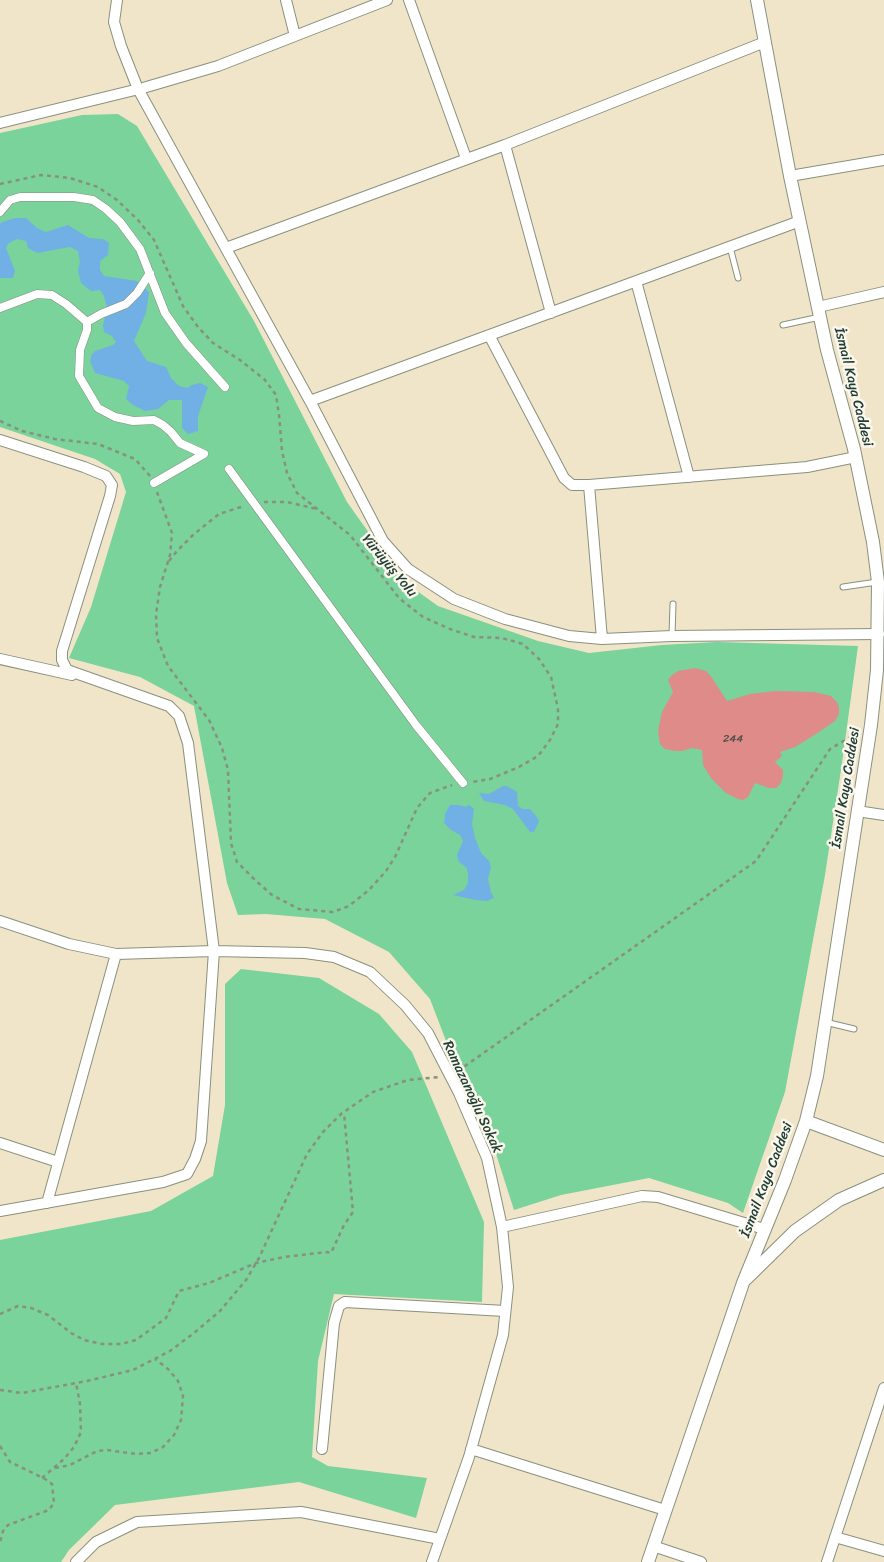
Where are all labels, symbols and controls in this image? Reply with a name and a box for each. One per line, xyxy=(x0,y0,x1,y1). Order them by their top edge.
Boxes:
street label: İsmail Kaya Caddesi xyxy=(830,326,876,448)
street label: Yürüyüş Yolu xyxy=(358,531,420,601)
street label: İsmail Kaya Caddesi xyxy=(828,726,864,850)
house number: 244 xyxy=(723,732,743,746)
street label: Ramazanoğlu Sokak xyxy=(439,1038,505,1156)
street label: İsmail Kaya Caddesi xyxy=(737,1120,797,1240)

